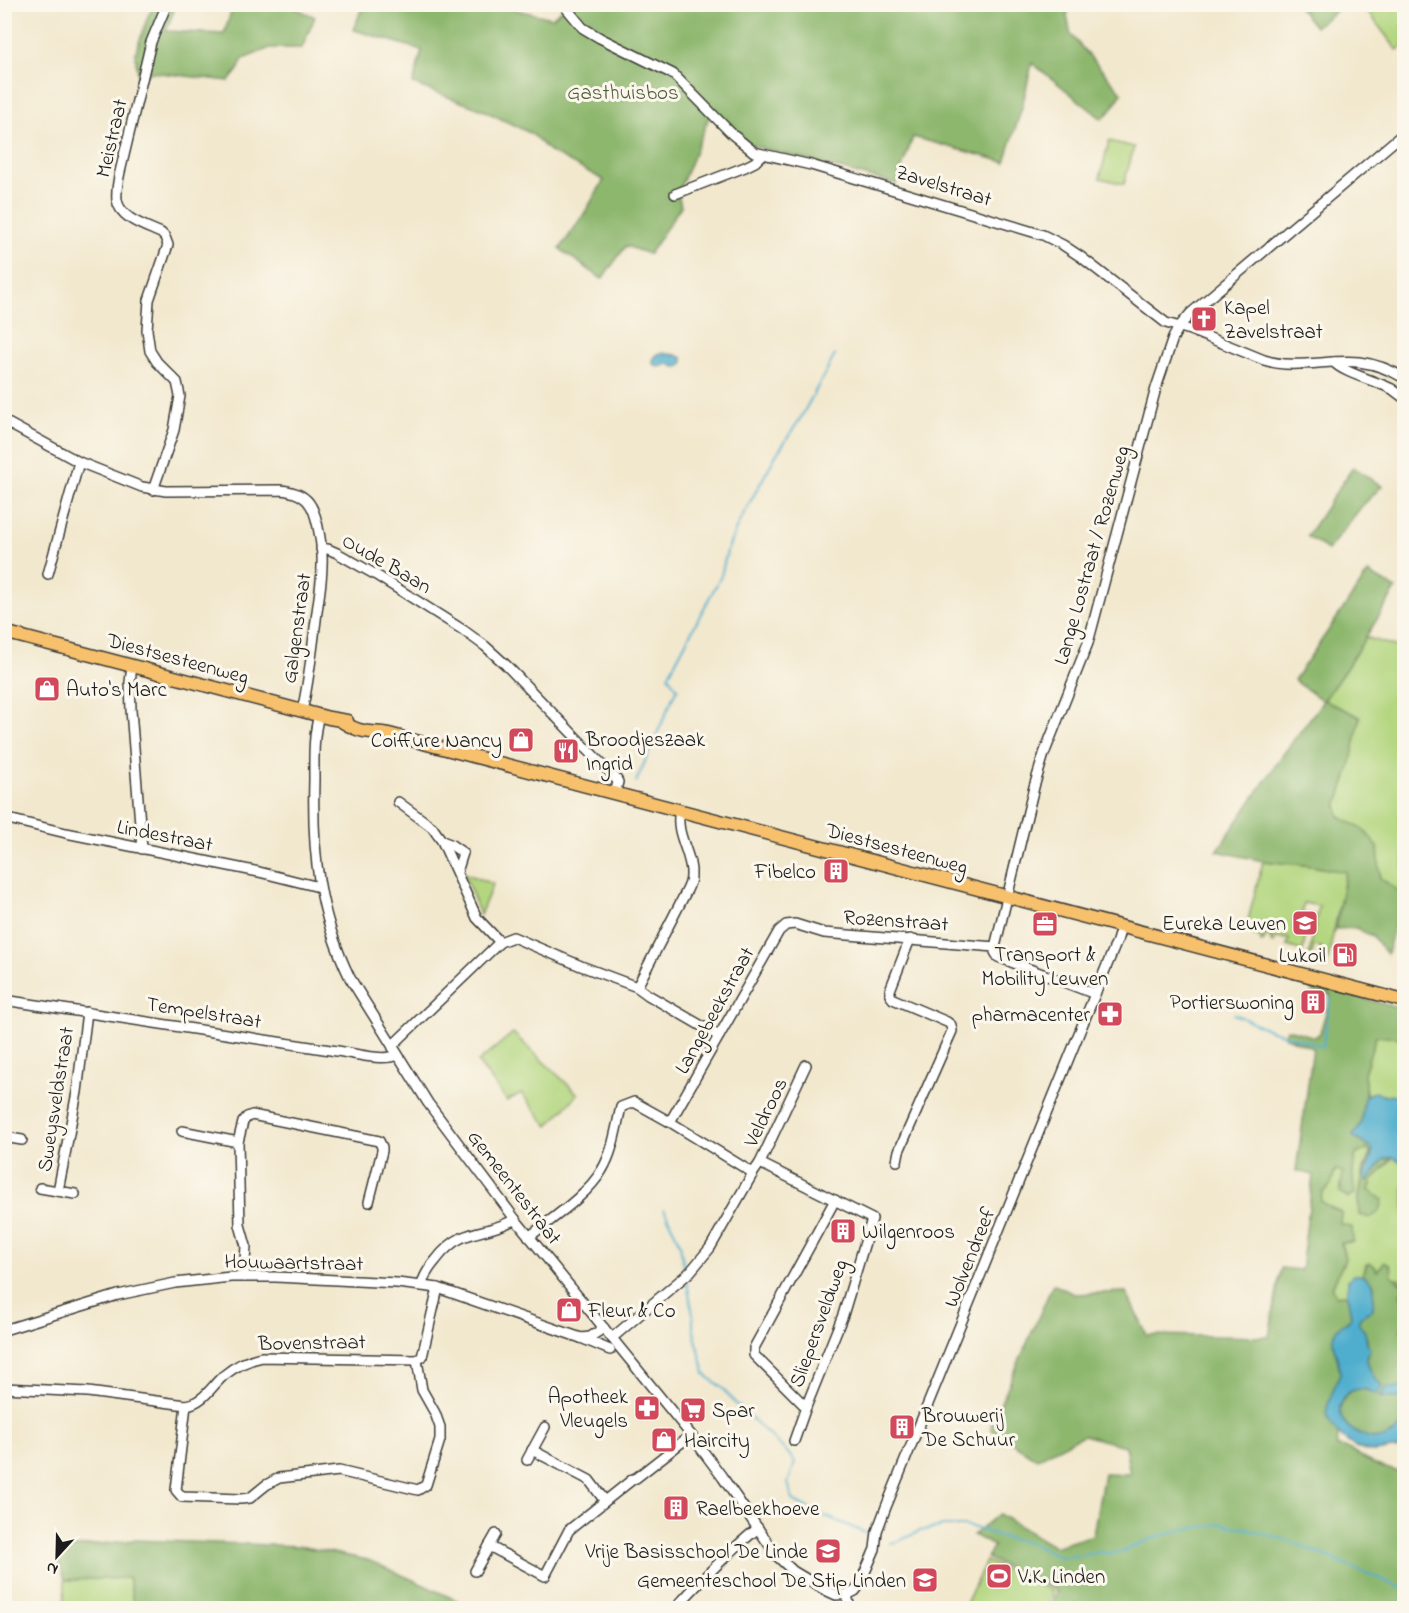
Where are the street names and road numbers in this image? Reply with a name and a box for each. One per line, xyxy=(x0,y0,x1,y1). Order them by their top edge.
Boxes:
street label: Meistraat xyxy=(89,96,137,181)
street label: Zavelstraat xyxy=(892,158,995,216)
street label: Lange Lostraat / Rozenweg xyxy=(1047,442,1141,669)
street label: Oude Baan xyxy=(335,527,437,603)
street label: Galgenstraat xyxy=(275,571,323,686)
street label: Diestsesteenweg xyxy=(102,626,252,695)
street label: Lindestraat xyxy=(114,813,215,861)
street label: Diestsesteenweg xyxy=(821,816,971,885)
street label: Rozenstraat xyxy=(842,903,949,941)
street label: Langebeekstraat xyxy=(668,942,765,1081)
street label: Tempelstraat xyxy=(144,990,263,1038)
street label: Sweysveldstraat xyxy=(31,1025,85,1174)
street label: Veldroos xyxy=(737,1073,796,1153)
street label: Gemeentestraat xyxy=(459,1124,568,1252)
street label: Wolvendreef xyxy=(937,1203,1005,1312)
street label: Houwaartstraat xyxy=(224,1248,364,1280)
street label: Sliepersveldweg xyxy=(783,1255,859,1393)
street label: Bovenstraat xyxy=(257,1328,366,1360)

